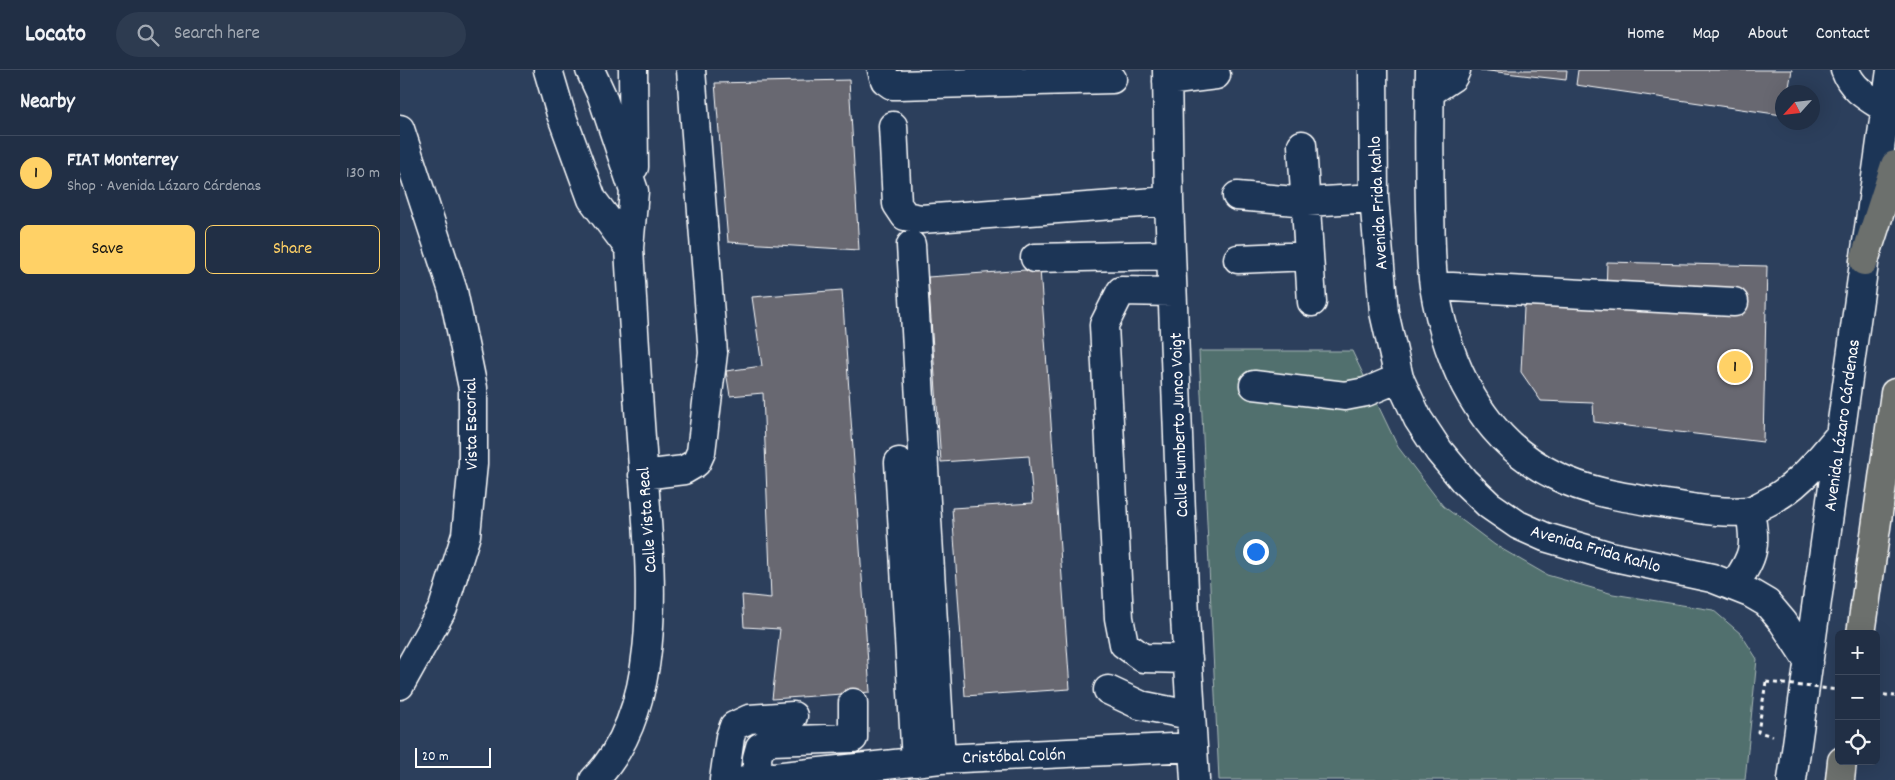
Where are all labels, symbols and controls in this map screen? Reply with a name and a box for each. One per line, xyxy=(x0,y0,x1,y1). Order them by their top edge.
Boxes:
search box xyxy=(116,12,466,57)
text: Locato xyxy=(25,18,86,52)
icon: search xyxy=(134,21,162,49)
text: Search here xyxy=(174,21,260,48)
text: Home xyxy=(1627,22,1664,47)
text: Map xyxy=(1692,22,1720,47)
text: About xyxy=(1748,22,1788,47)
text: Contact xyxy=(1816,22,1870,47)
north arrow xyxy=(1775,85,1820,130)
text: Nearby xyxy=(20,88,75,118)
street label: Avenida Frida Kahlo xyxy=(1364,135,1395,271)
text: FIAT Monterrey xyxy=(67,148,178,175)
text: 1 xyxy=(34,162,38,185)
text: 130 m xyxy=(346,162,380,185)
text: Shop · Avenida Lázaro Cárdenas xyxy=(67,175,261,198)
button: Save xyxy=(20,225,195,274)
button: Share xyxy=(205,225,380,274)
street label: Calle Humberto Junco Voigt xyxy=(1165,332,1196,518)
street label: Avenida Lázaro Cárdenas xyxy=(1819,338,1868,513)
pin: 1 xyxy=(1719,348,1751,386)
street label: Vista Escorial xyxy=(459,377,486,470)
street label: Calle Vista Real xyxy=(632,465,665,574)
street label: Avenida Frida Kahlo xyxy=(1527,520,1663,581)
your location xyxy=(1243,539,1269,565)
map controls xyxy=(1835,630,1880,765)
button: + xyxy=(1835,630,1880,675)
button: − xyxy=(1835,675,1880,720)
button: locate xyxy=(1835,720,1880,765)
street label: Cristóbal Colón xyxy=(962,743,1066,772)
scale bar xyxy=(415,745,491,768)
text: 20 m xyxy=(422,747,449,767)

